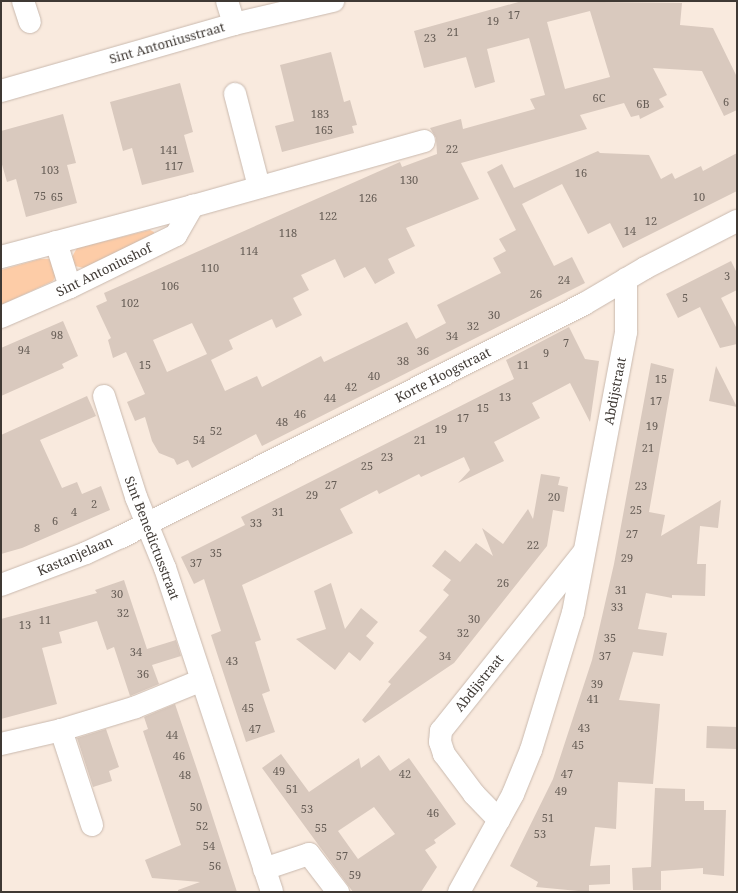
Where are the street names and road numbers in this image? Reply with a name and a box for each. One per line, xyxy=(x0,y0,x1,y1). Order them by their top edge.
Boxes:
street label: Sint Antoniusstraat xyxy=(107,19,227,67)
street label: Sint Antoniushof xyxy=(54,240,154,300)
street label: Korte Hoogstraat xyxy=(393,344,493,406)
street label: Abdijstraat xyxy=(601,356,629,426)
street label: Sint Benedictusstraat xyxy=(121,474,183,602)
street label: Kastanjelaan xyxy=(35,533,115,579)
street label: Abdijstraat xyxy=(451,651,507,715)

